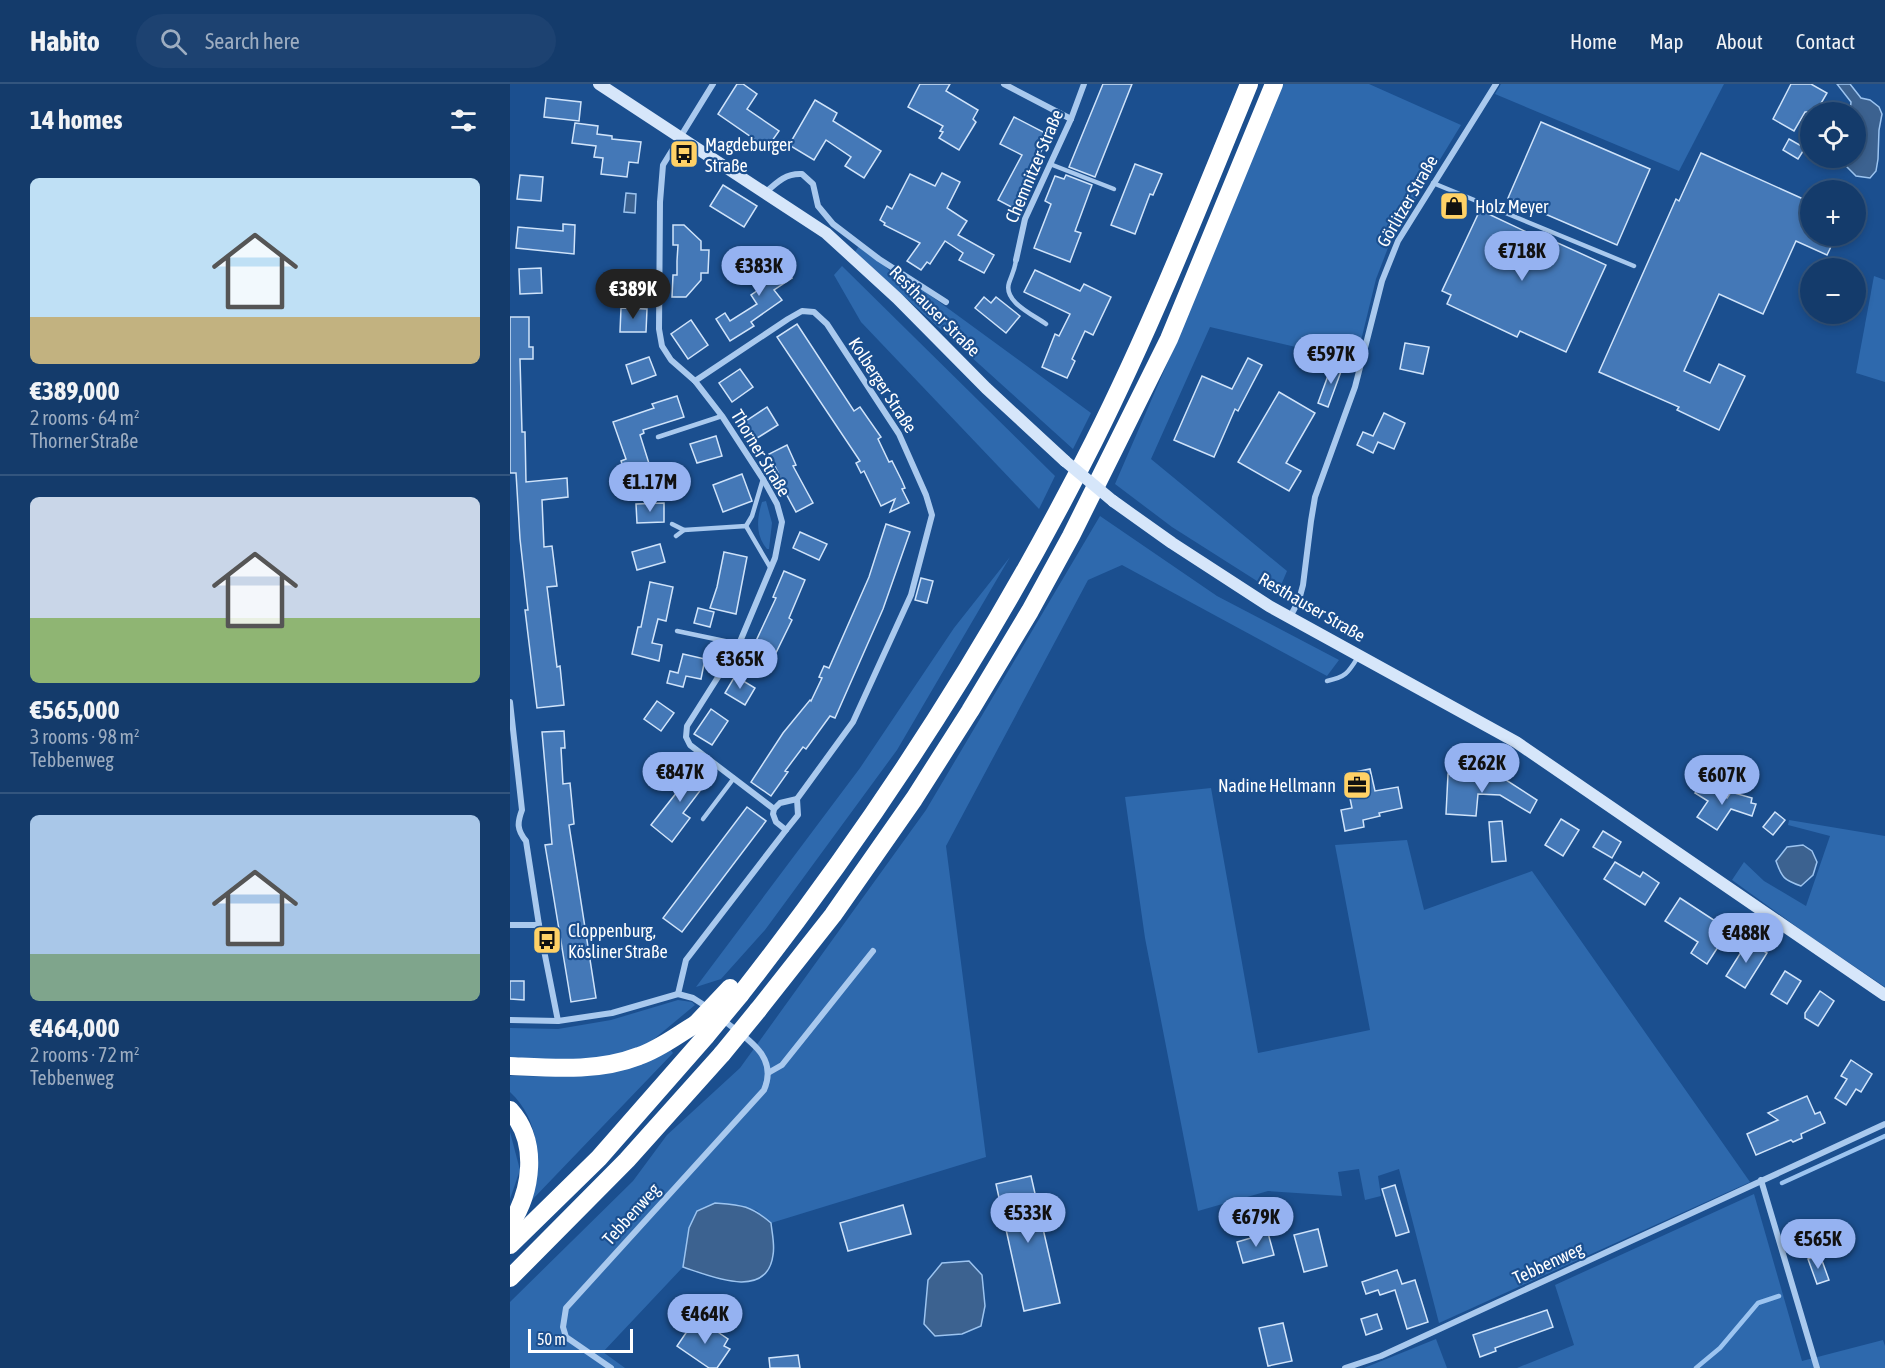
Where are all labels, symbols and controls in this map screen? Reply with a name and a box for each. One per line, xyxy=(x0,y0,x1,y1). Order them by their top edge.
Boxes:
search box xyxy=(136,14,556,68)
text: Habito xyxy=(30,25,100,57)
icon: search xyxy=(157,25,190,58)
text: Search here xyxy=(205,28,300,54)
text: Home xyxy=(1570,29,1617,53)
text: Map xyxy=(1650,29,1684,53)
text: About xyxy=(1717,29,1763,53)
text: Contact xyxy=(1796,29,1855,53)
map controls xyxy=(1800,102,1866,324)
button: locate xyxy=(1800,102,1866,168)
icon: filters xyxy=(447,104,480,137)
text: 14 homes xyxy=(30,105,123,135)
street label: Chemnitzer Straße xyxy=(1001,106,1067,226)
place label: Magdeburger Straße xyxy=(705,134,793,176)
bus stop icon: Magdeburger Straße xyxy=(668,138,700,170)
street label: Görlitzer Straße xyxy=(1372,151,1442,251)
button: + xyxy=(1800,180,1866,246)
shop icon: Holz Meyer xyxy=(1438,190,1470,222)
place label: Holz Meyer xyxy=(1475,196,1549,217)
icon: home xyxy=(201,217,309,325)
pin: €718K xyxy=(1480,231,1564,282)
text: €718K xyxy=(1499,239,1546,262)
pin: €383K xyxy=(717,246,801,297)
text: €383K xyxy=(736,254,783,277)
button: − xyxy=(1800,258,1866,324)
street label: Resthauser Straße xyxy=(885,261,985,361)
pin: €389K xyxy=(591,269,675,320)
text: €389K xyxy=(610,277,657,300)
street label: Kolberger Straße xyxy=(844,333,922,437)
pin: €597K xyxy=(1289,334,1373,385)
text: €597K xyxy=(1308,342,1355,365)
text: €389,000 xyxy=(30,376,120,406)
text: 2 rooms · 64 m² xyxy=(30,406,140,429)
street label: Thorner Straße xyxy=(727,406,795,500)
text: Thorner Straße xyxy=(30,429,138,452)
pin: €1.17M xyxy=(601,462,699,513)
text: €1.17M xyxy=(623,470,677,493)
icon: home xyxy=(201,536,309,644)
street label: Resthauser Straße xyxy=(1255,568,1369,646)
pin: €365K xyxy=(698,639,782,690)
text: €365K xyxy=(717,647,764,670)
text: €565,000 xyxy=(30,695,120,725)
text: 3 rooms · 98 m² xyxy=(30,725,140,748)
pin: €262K xyxy=(1440,743,1524,794)
text: Tebbenweg xyxy=(30,748,114,771)
text: €262K xyxy=(1459,751,1506,774)
pin: €847K xyxy=(638,752,722,803)
pin: €607K xyxy=(1680,755,1764,806)
text: €847K xyxy=(657,760,704,783)
text: €607K xyxy=(1699,763,1746,786)
office icon: Nadine Hellmann xyxy=(1341,769,1373,801)
place label: Nadine Hellmann xyxy=(1218,775,1336,796)
icon: home xyxy=(201,854,309,962)
pin: €488K xyxy=(1704,913,1788,964)
place label: Cloppenburg, Kösliner Straße xyxy=(568,920,668,962)
text: €488K xyxy=(1723,921,1770,944)
bus stop icon: Cloppenburg, Kösliner Straße xyxy=(531,924,563,956)
text: €464,000 xyxy=(30,1013,120,1043)
text: 2 rooms · 72 m² xyxy=(30,1043,140,1066)
text: Tebbenweg xyxy=(30,1066,114,1089)
street label: Tebbenweg xyxy=(598,1179,664,1249)
pin: €533K xyxy=(986,1193,1070,1244)
pin: €679K xyxy=(1214,1197,1298,1248)
text: €533K xyxy=(1005,1201,1052,1224)
text: €679K xyxy=(1233,1205,1280,1228)
pin: €565K xyxy=(1776,1219,1860,1270)
text: €565K xyxy=(1795,1227,1842,1250)
street label: Tebbenweg xyxy=(1509,1237,1587,1288)
pin: €464K xyxy=(663,1294,747,1345)
text: €464K xyxy=(682,1302,729,1325)
scale bar xyxy=(528,1326,633,1354)
text: 50 m xyxy=(537,1330,566,1348)

